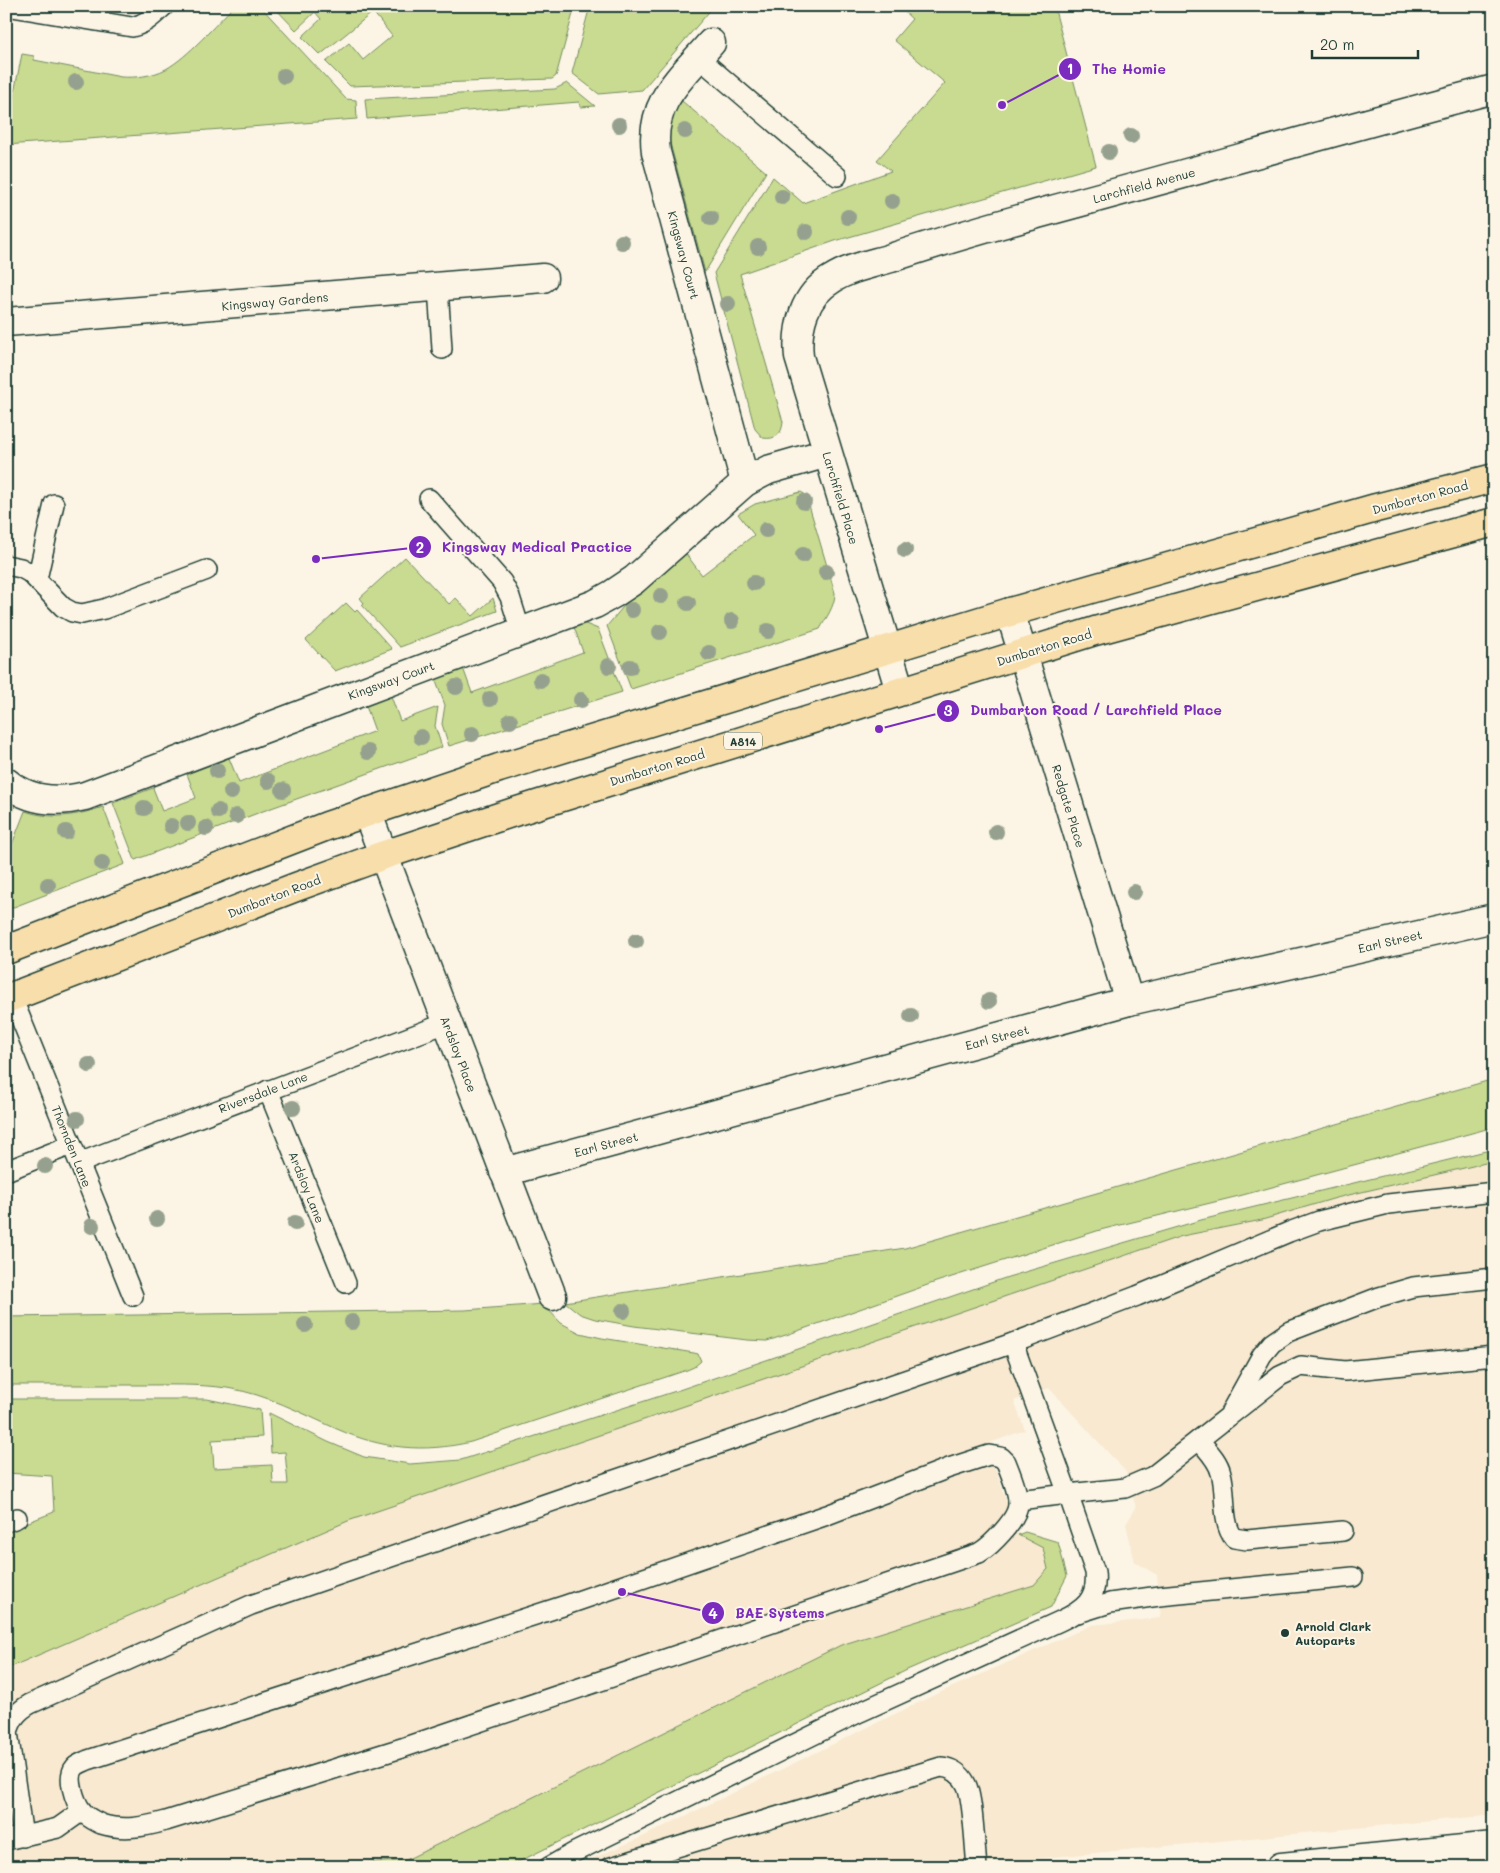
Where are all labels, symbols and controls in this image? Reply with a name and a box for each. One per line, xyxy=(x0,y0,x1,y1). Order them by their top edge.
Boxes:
scale bar xyxy=(1312,28,1419,60)
text: 20 m xyxy=(1320,34,1354,54)
callout: The Homie xyxy=(1058,54,1176,83)
text: 1 xyxy=(1067,58,1073,78)
text: The Homie xyxy=(1092,59,1166,78)
street label: Larchfield Avenue xyxy=(1091,164,1197,206)
street label: Kingsway Court xyxy=(665,209,703,301)
street label: Kingsway Gardens xyxy=(221,288,329,314)
street label: Larchfield Place xyxy=(819,450,863,546)
street label: Dumbarton Road xyxy=(1370,476,1470,517)
callout: Kingsway Medical Practice xyxy=(407,533,642,562)
text: 2 xyxy=(416,537,424,557)
text: Kingsway Medical Practice xyxy=(442,537,632,556)
street label: Dumbarton Road xyxy=(995,625,1094,669)
street label: Kingsway Court xyxy=(346,657,436,703)
callout: Dumbarton Road / Larchfield Place xyxy=(936,696,1232,725)
text: 3 xyxy=(943,700,953,720)
text: Dumbarton Road / Larchfield Place xyxy=(970,700,1222,719)
road number: A814 xyxy=(724,732,762,749)
street label: Dumbarton Road xyxy=(608,745,707,789)
street label: Redgate Place xyxy=(1049,763,1089,849)
street label: Dumbarton Road xyxy=(225,871,323,921)
street label: Earl Street xyxy=(1356,926,1424,956)
street label: Ardsloy Place xyxy=(437,1014,481,1094)
street label: Earl Street xyxy=(963,1021,1031,1053)
street label: Riversdale Lane xyxy=(216,1068,310,1116)
street label: Thornden Lane xyxy=(48,1103,96,1189)
street label: Earl Street xyxy=(572,1128,640,1160)
street label: Ardsloy Lane xyxy=(285,1149,329,1225)
callout: BAE Systems xyxy=(701,1599,835,1628)
text: 4 xyxy=(708,1603,718,1623)
text: BAE Systems xyxy=(735,1603,825,1622)
place label: Arnold Clark Autoparts xyxy=(1295,1618,1371,1648)
marker: Arnold Clark Autoparts xyxy=(1279,1627,1291,1639)

